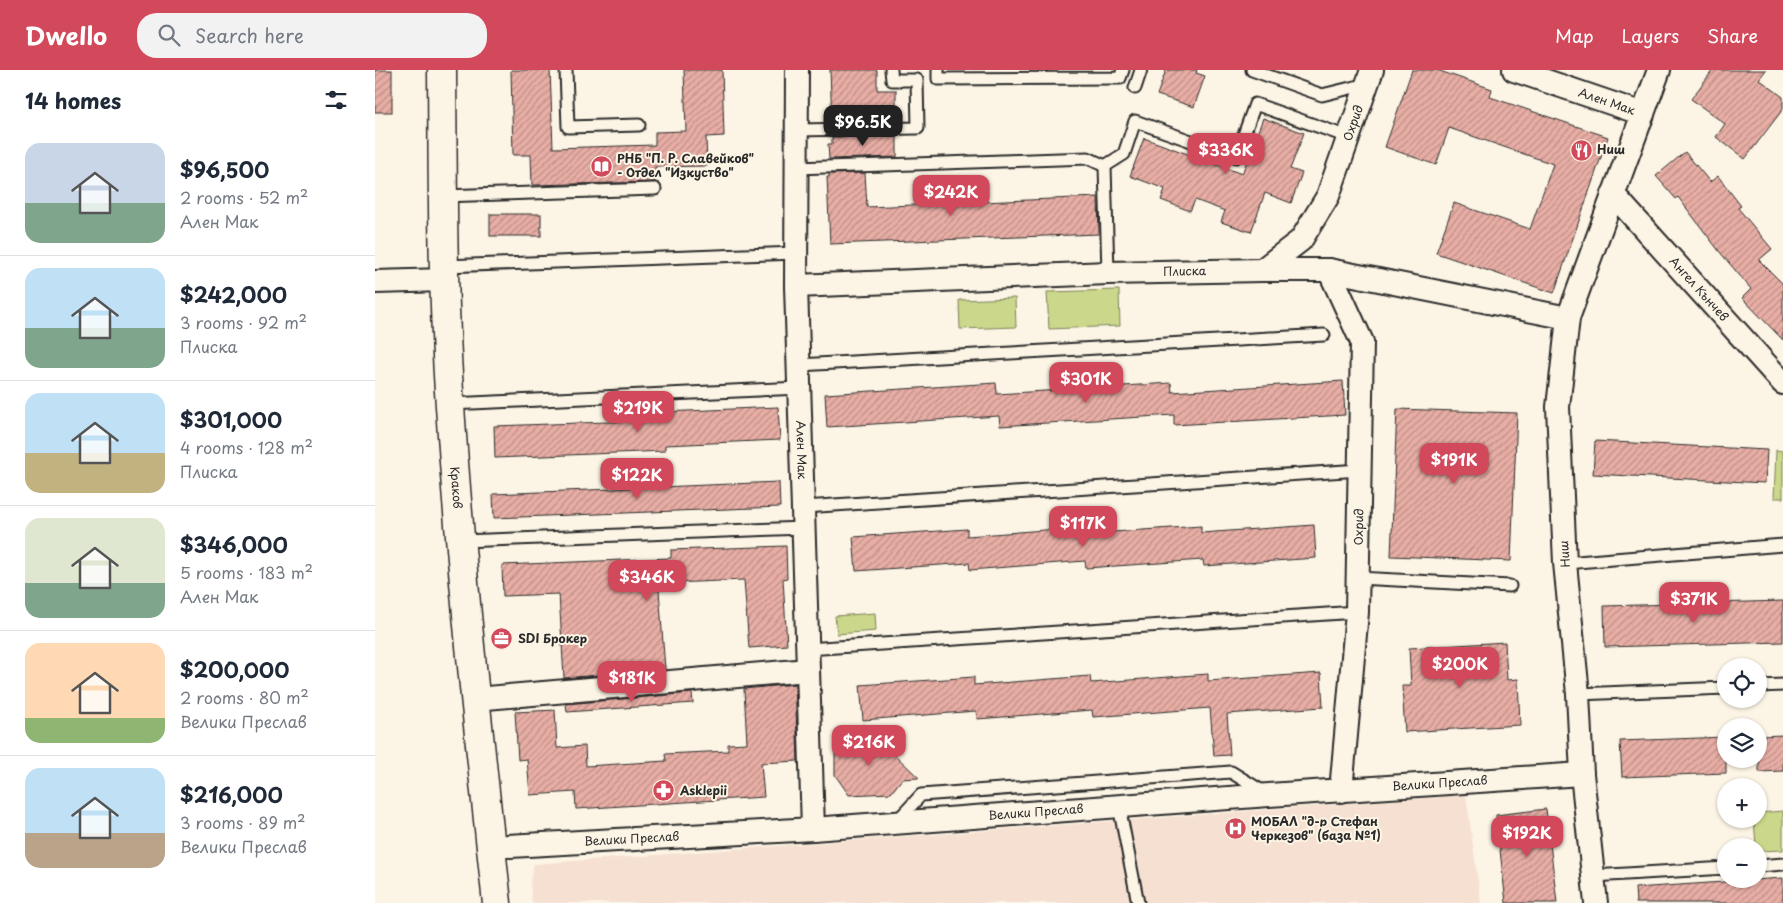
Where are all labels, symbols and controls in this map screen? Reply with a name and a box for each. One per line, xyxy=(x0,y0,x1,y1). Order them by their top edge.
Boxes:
search box xyxy=(137,13,487,58)
text: Dwello xyxy=(25,17,107,53)
icon: search xyxy=(155,21,183,49)
text: Search here xyxy=(195,21,304,49)
text: Map xyxy=(1555,22,1594,49)
text: Layers xyxy=(1622,22,1679,49)
text: Share xyxy=(1707,22,1758,49)
street label: Ален Мак xyxy=(1576,83,1639,119)
text: 14 homes xyxy=(25,84,121,116)
icon: filters xyxy=(322,86,350,114)
street label: Охрид xyxy=(1338,102,1367,143)
pin: $96.5K xyxy=(822,104,904,147)
text: $96.5K xyxy=(835,109,891,133)
pin: $336K xyxy=(1191,132,1261,175)
text: $336K xyxy=(1199,137,1253,161)
restaurant icon: Ниш xyxy=(1569,138,1593,162)
place label: Ниш xyxy=(1597,140,1625,158)
place label: РНБ "П. Р. Славейков" - Отдел "Изкуство" xyxy=(617,149,754,181)
text: $96,500 xyxy=(180,153,269,185)
library icon: РНБ "П. Р. Славейков" - Отдел "Изкуство" xyxy=(589,154,613,178)
icon: home xyxy=(65,163,125,223)
pin: $242K xyxy=(916,174,986,217)
text: $242K xyxy=(924,179,978,203)
text: 2 rooms · 52 m² xyxy=(180,185,308,209)
text: Ален Мак xyxy=(180,209,259,233)
street label: Ангел Кънчев xyxy=(1665,252,1733,325)
street label: Плиска xyxy=(1163,261,1207,280)
text: $242,000 xyxy=(180,278,287,310)
icon: home xyxy=(65,288,125,348)
text: 3 rooms · 92 m² xyxy=(180,310,307,334)
text: Плиска xyxy=(180,334,237,358)
pin: $301K xyxy=(1051,362,1121,404)
text: $301K xyxy=(1060,366,1112,390)
pin: $219K xyxy=(603,390,673,433)
text: $219K xyxy=(613,395,663,419)
text: $301,000 xyxy=(180,403,282,435)
icon: home xyxy=(65,413,125,473)
street label: Ален Мак xyxy=(792,420,812,480)
text: 4 rooms · 128 m² xyxy=(180,435,313,459)
pin: $191K xyxy=(1419,442,1489,485)
text: $191K xyxy=(1431,447,1477,471)
pin: $122K xyxy=(602,458,672,500)
text: Плиска xyxy=(180,459,237,483)
text: $122K xyxy=(611,462,663,486)
street label: Краков xyxy=(446,466,468,509)
pin: $117K xyxy=(1048,506,1118,548)
street label: Охрид xyxy=(1349,508,1367,546)
text: $117K xyxy=(1060,510,1106,534)
text: $346,000 xyxy=(180,528,288,560)
icon: home xyxy=(65,538,125,598)
street label: Ниш xyxy=(1554,540,1574,568)
text: 5 rooms · 183 m² xyxy=(180,560,313,584)
pin: $346K xyxy=(612,560,682,602)
text: $346K xyxy=(619,564,675,588)
pin: $371K xyxy=(1659,582,1729,624)
text: Ален Мак xyxy=(180,584,259,608)
text: $371K xyxy=(1670,586,1718,610)
office icon: SDI Брокер xyxy=(490,627,514,651)
place label: SDI Брокер xyxy=(518,629,587,647)
pin: $200K xyxy=(1425,646,1495,689)
text: $200K xyxy=(1432,651,1488,675)
text: $200,000 xyxy=(180,653,289,685)
map controls xyxy=(1717,658,1767,888)
button: locate xyxy=(1717,658,1767,708)
pin: $181K xyxy=(597,660,667,703)
icon: home xyxy=(65,663,125,723)
text: $181K xyxy=(608,665,656,689)
text: 2 rooms · 80 m² xyxy=(180,685,309,709)
text: Велики Преслав xyxy=(180,709,307,733)
button: layers xyxy=(1717,718,1767,768)
pin: $216K xyxy=(834,724,904,767)
text: $216K xyxy=(843,729,895,753)
street label: Велики Преслав xyxy=(1392,770,1488,795)
text: $216,000 xyxy=(180,778,283,810)
button: + xyxy=(1717,778,1767,828)
pharmacy icon: Asklepii xyxy=(652,779,676,803)
place label: Asklepii xyxy=(679,781,727,799)
icon: home xyxy=(65,788,125,848)
street label: Велики Преслав xyxy=(988,799,1084,824)
text: 3 rooms · 89 m² xyxy=(180,810,305,834)
place label: МОБАЛ "д-р Стефан Черкезов" (база №1) xyxy=(1251,812,1381,844)
pin: $192K xyxy=(1492,816,1562,858)
hospital icon: МОБАЛ "д-р Стефан Черкезов" (база №1) xyxy=(1223,817,1247,841)
text: $192K xyxy=(1502,820,1552,844)
street label: Велики Преслав xyxy=(584,826,680,850)
text: Велики Преслав xyxy=(180,834,307,858)
button: − xyxy=(1717,838,1767,888)

